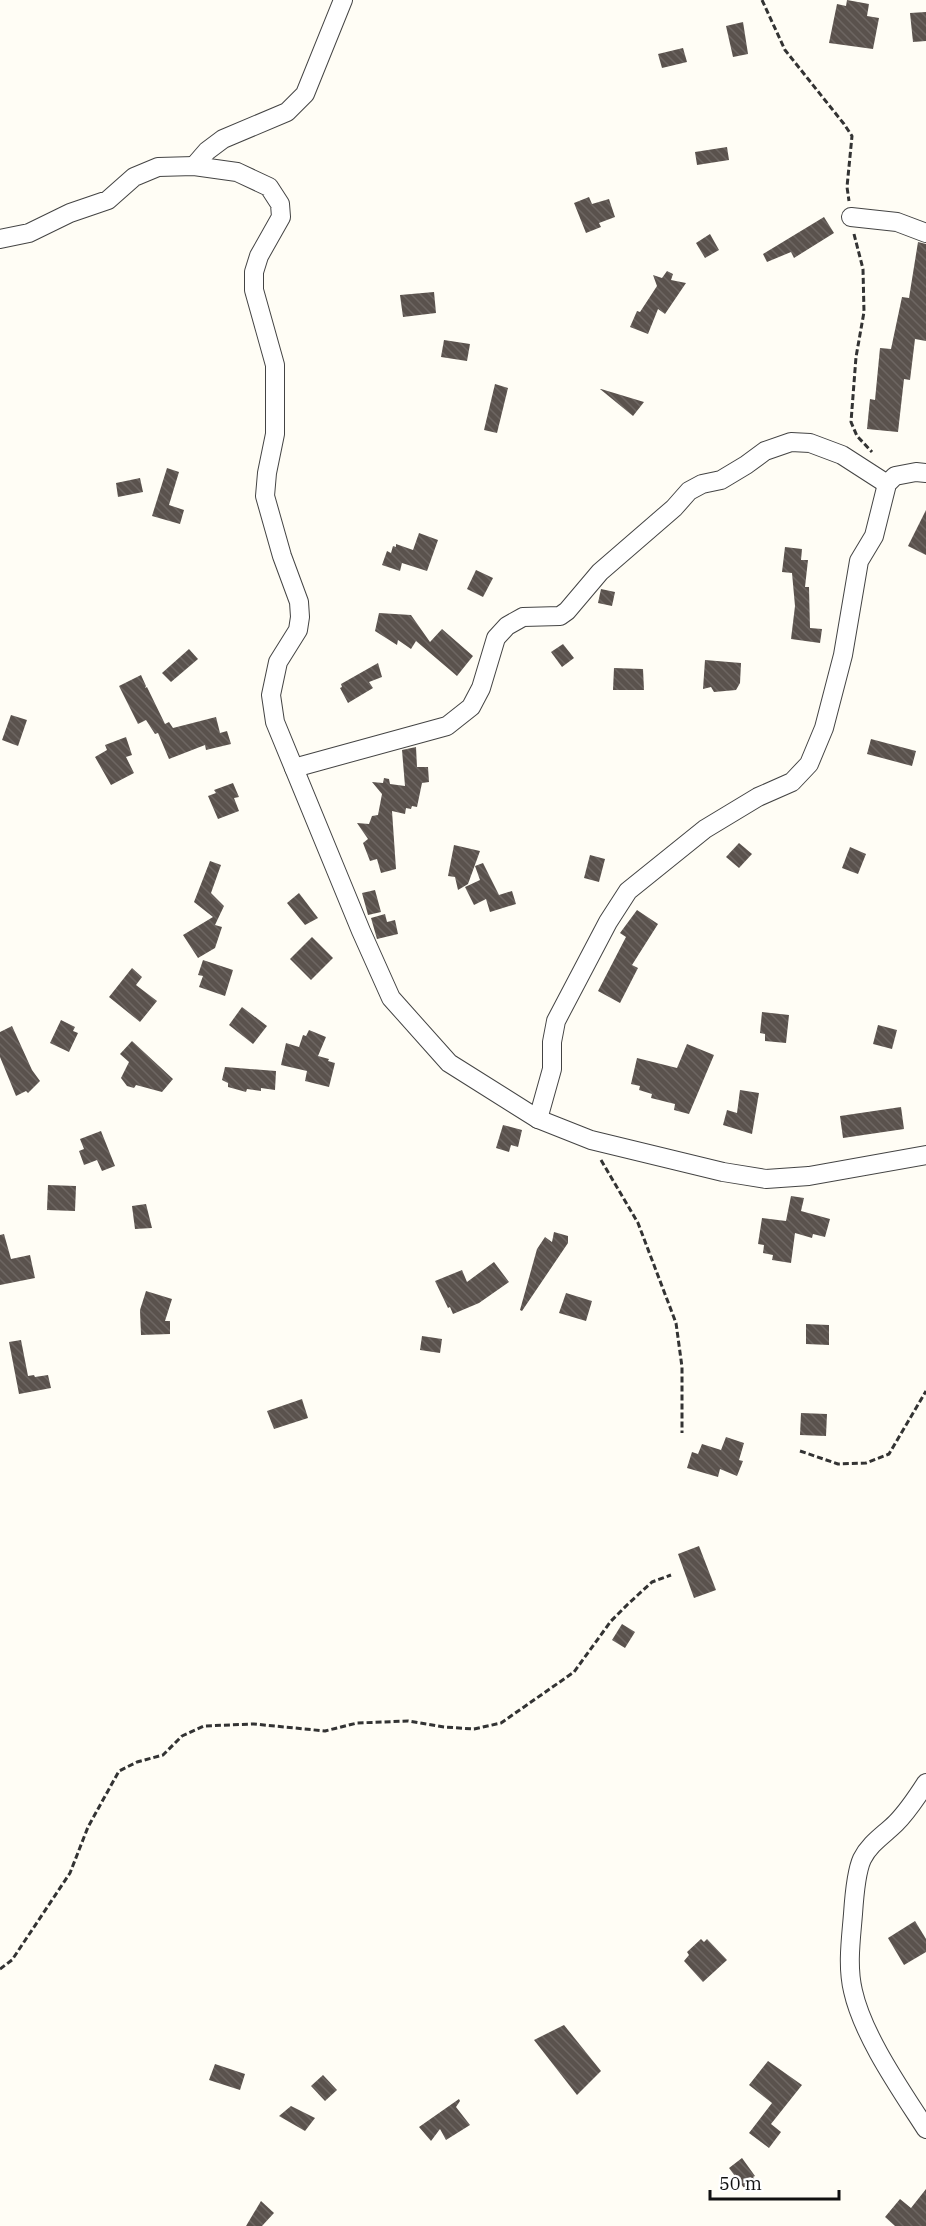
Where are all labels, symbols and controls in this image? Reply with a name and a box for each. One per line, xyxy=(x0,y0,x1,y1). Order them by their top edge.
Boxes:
scale bar xyxy=(710,2163,839,2201)
text: 50 m xyxy=(719,2172,762,2195)

